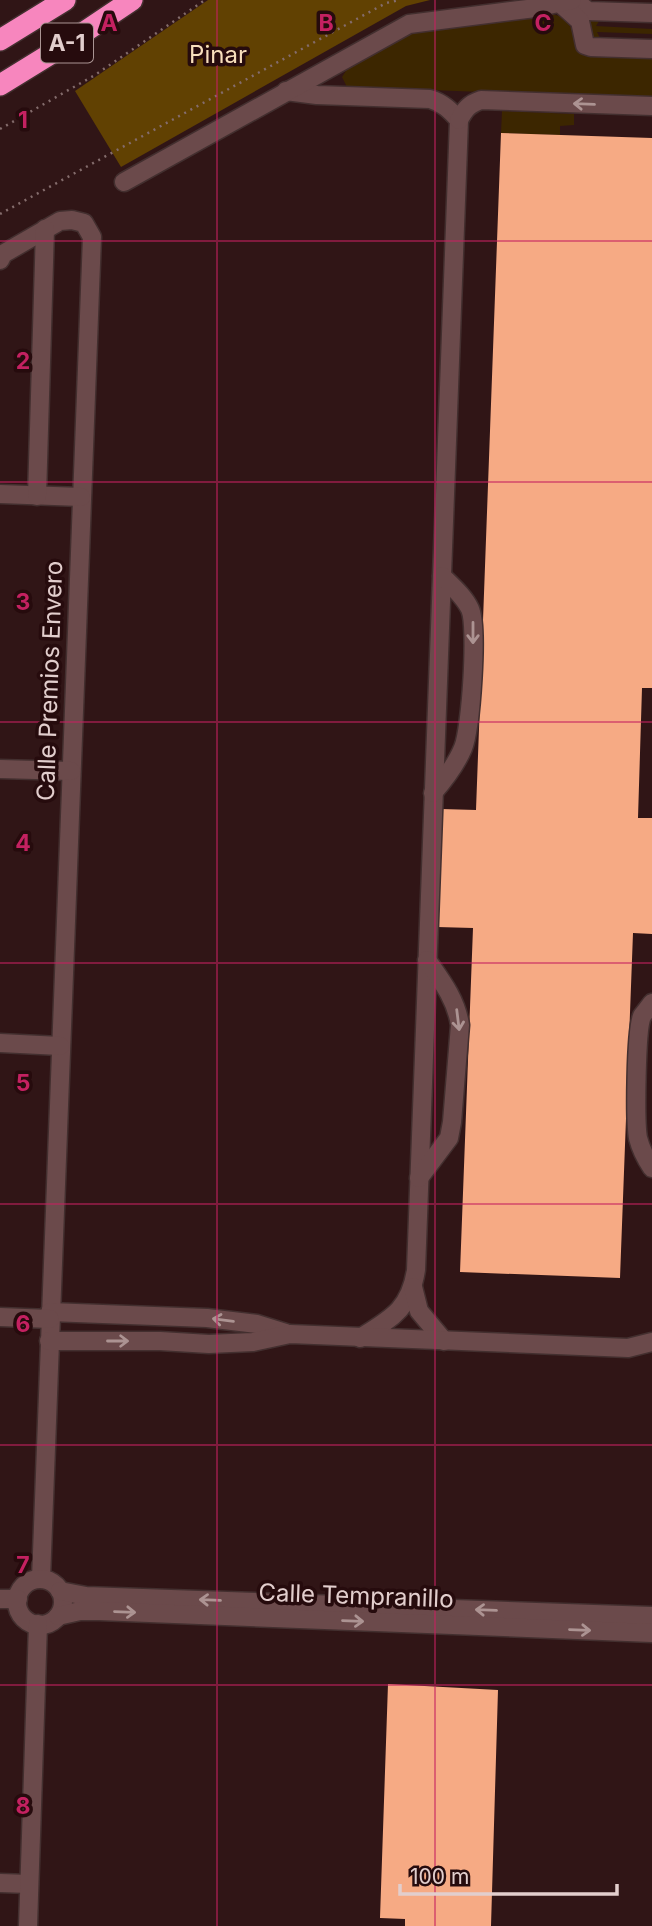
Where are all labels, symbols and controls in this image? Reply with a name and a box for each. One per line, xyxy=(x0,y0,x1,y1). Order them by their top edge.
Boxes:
text: A xyxy=(100,9,118,37)
text: B xyxy=(318,9,334,37)
text: C xyxy=(534,9,552,37)
road number: A-1 xyxy=(41,24,93,62)
park label: Pinar xyxy=(189,40,247,69)
one-way arrow xyxy=(573,97,596,110)
text: 1 xyxy=(18,106,28,134)
text: 2 xyxy=(16,347,30,375)
street label: Calle Premios Envero xyxy=(31,560,68,802)
text: 3 xyxy=(16,588,30,616)
one-way arrow xyxy=(466,621,479,644)
text: 4 xyxy=(15,829,31,857)
one-way arrow xyxy=(451,1008,464,1031)
text: 5 xyxy=(16,1069,30,1097)
text: 6 xyxy=(16,1310,30,1338)
one-way arrow xyxy=(212,1313,235,1326)
one-way arrow xyxy=(106,1334,129,1348)
text: 7 xyxy=(16,1551,30,1579)
street label: Calle Tempranillo xyxy=(258,1578,454,1613)
one-way arrow xyxy=(198,1594,221,1607)
one-way arrow xyxy=(475,1603,498,1617)
one-way arrow xyxy=(114,1605,137,1619)
one-way arrow xyxy=(341,1614,364,1627)
one-way arrow xyxy=(568,1623,591,1636)
text: 8 xyxy=(16,1792,30,1820)
scale bar xyxy=(400,1853,617,1897)
text: 100 m xyxy=(410,1864,469,1889)

